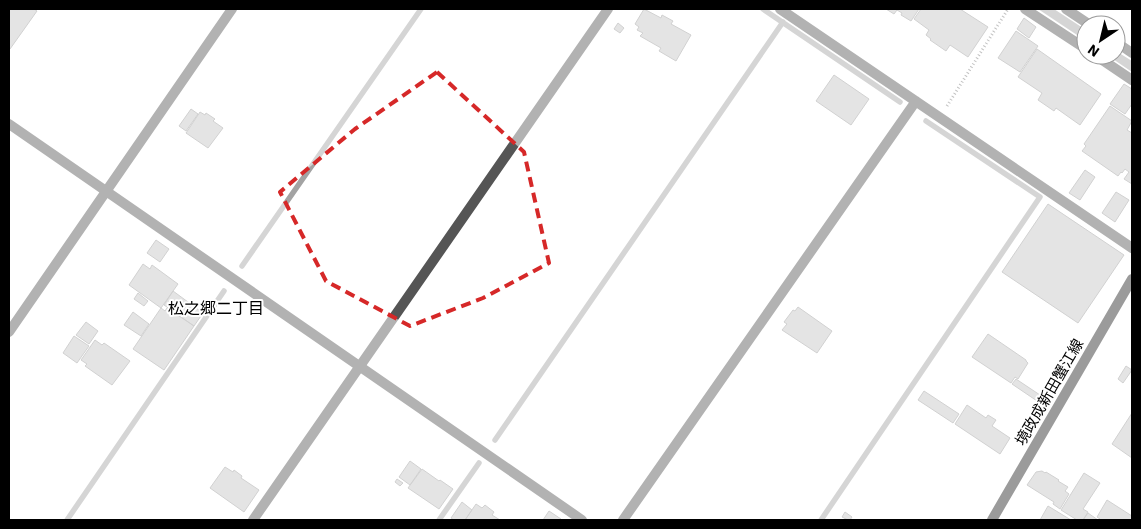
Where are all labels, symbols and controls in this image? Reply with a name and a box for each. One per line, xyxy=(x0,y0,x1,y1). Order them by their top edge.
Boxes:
north arrow xyxy=(1076,15,1126,65)
text: N xyxy=(1084,40,1103,61)
district label: 松之郷二丁目 xyxy=(168,298,264,318)
street label: 境政成新田蟹江線 xyxy=(1011,335,1087,449)

